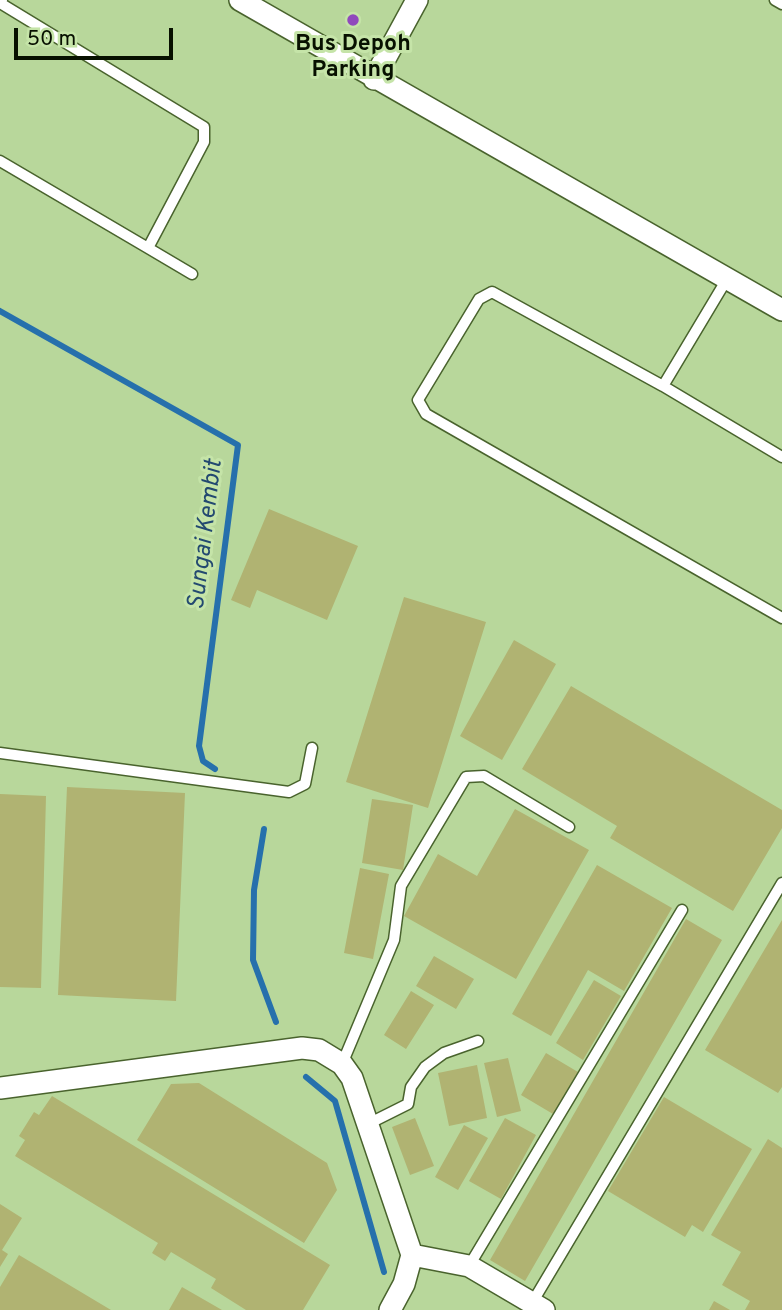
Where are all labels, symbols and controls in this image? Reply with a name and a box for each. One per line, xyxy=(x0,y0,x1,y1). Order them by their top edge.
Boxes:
marker: Bus Depoh Parking xyxy=(345,12,361,28)
scale bar xyxy=(18,14,177,58)
text: 50 m xyxy=(27,26,76,53)
place label: Bus Depoh Parking xyxy=(295,31,411,85)
water label: Sungai Kembit xyxy=(184,458,230,612)

